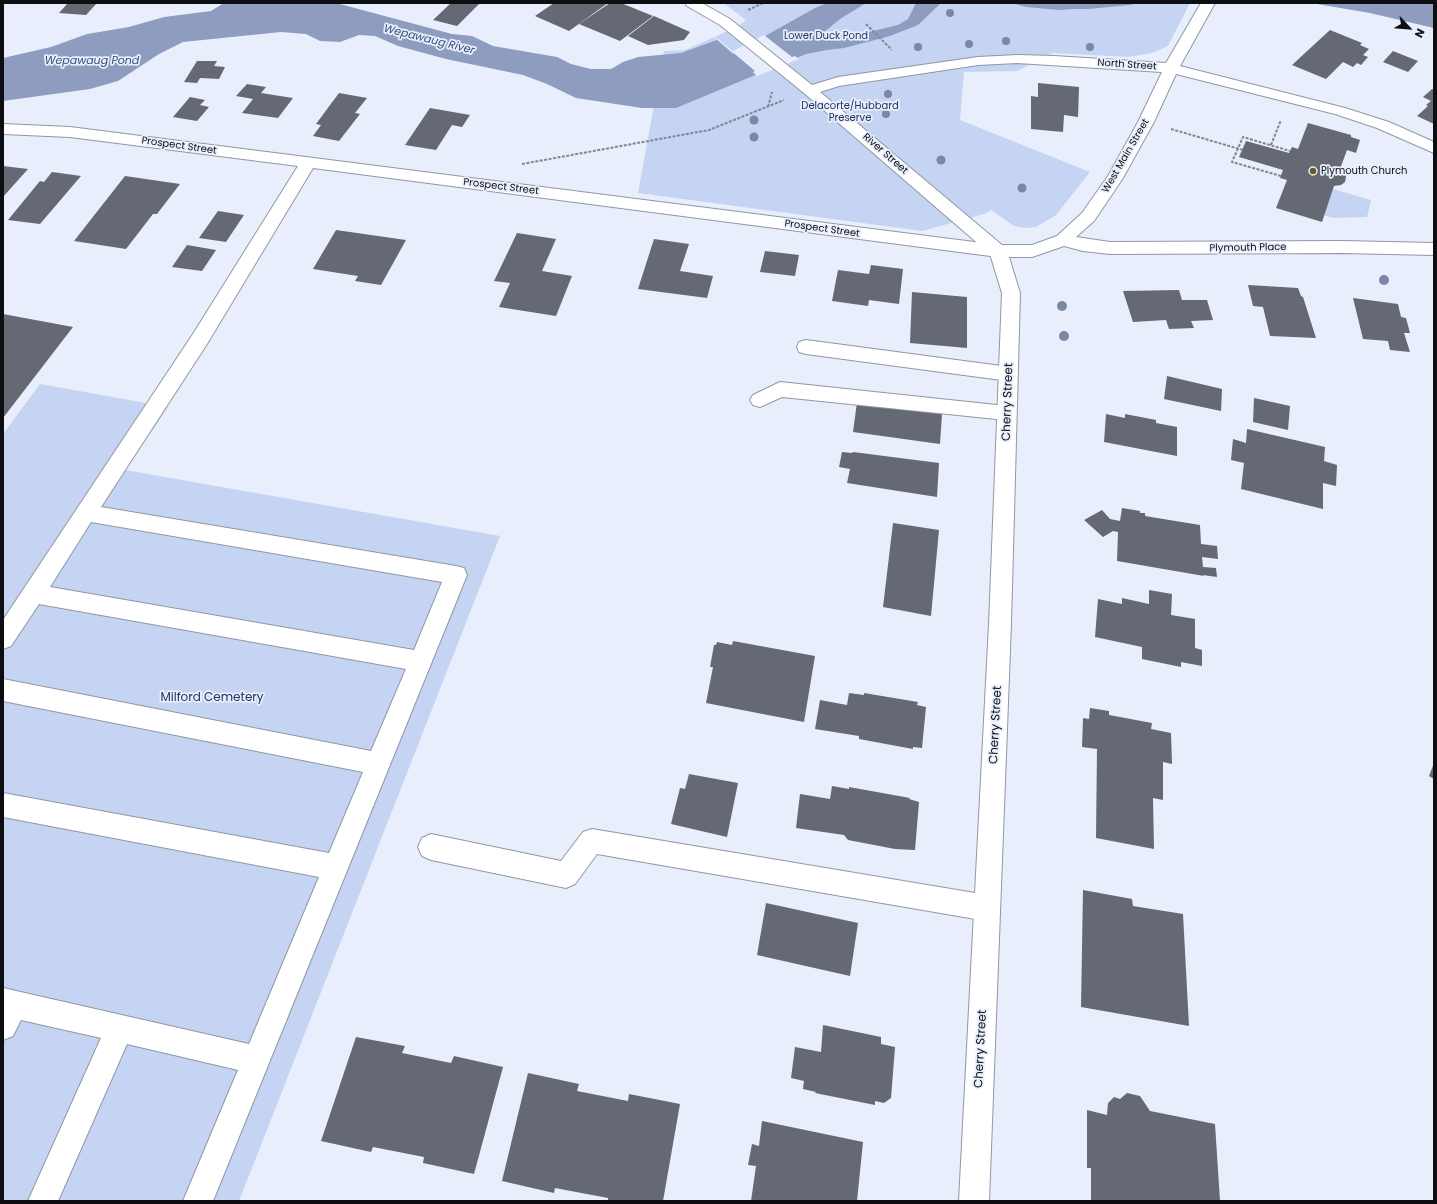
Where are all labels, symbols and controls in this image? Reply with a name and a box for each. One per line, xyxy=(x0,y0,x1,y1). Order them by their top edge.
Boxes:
north arrow xyxy=(1389,8,1429,48)
water label: Wepawaug River xyxy=(382,22,476,58)
text: N xyxy=(1411,26,1429,40)
park label: Lower Duck Pond xyxy=(784,30,868,42)
water label: Wepawaug Pond xyxy=(45,54,139,68)
street label: North Street xyxy=(1097,57,1157,73)
park label: Delacorte/Hubbard Preserve xyxy=(801,100,899,124)
street label: West Main Street xyxy=(1100,117,1152,195)
street label: River Street xyxy=(860,131,910,177)
street label: Prospect Street xyxy=(141,135,217,157)
place label: Plymouth Church xyxy=(1321,165,1407,177)
marker: Plymouth Church xyxy=(1308,166,1318,176)
street label: Prospect Street xyxy=(463,176,539,198)
street label: Prospect Street xyxy=(784,218,860,240)
street label: Plymouth Place xyxy=(1209,241,1287,255)
street label: Cherry Street xyxy=(999,363,1017,441)
street label: Cherry Street xyxy=(987,685,1005,765)
park label: Milford Cemetery xyxy=(160,691,264,705)
street label: Cherry Street xyxy=(972,1009,990,1089)

